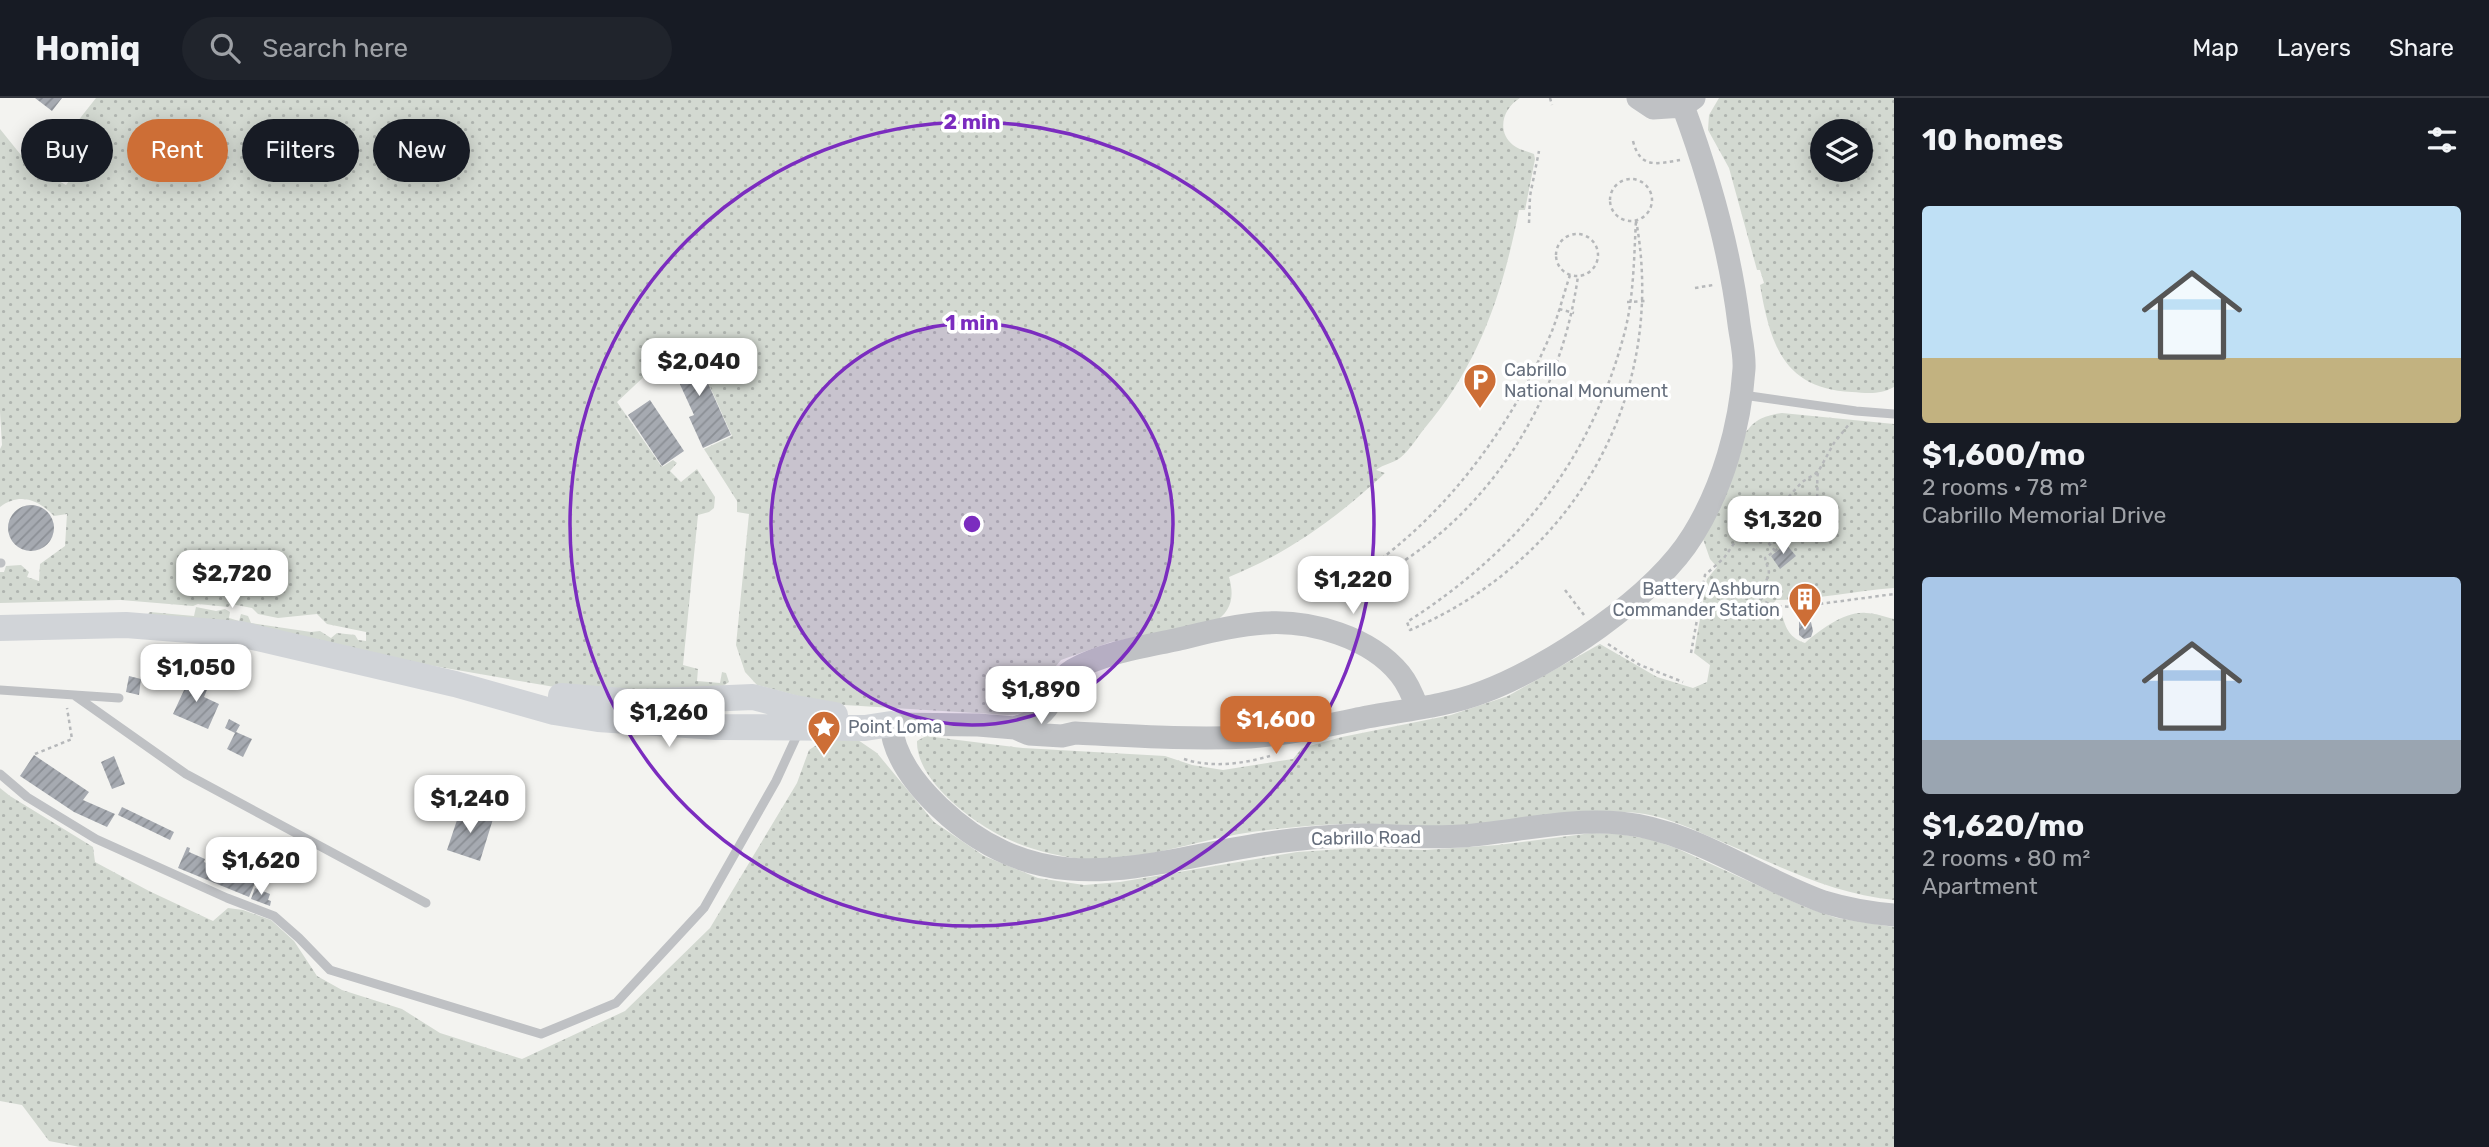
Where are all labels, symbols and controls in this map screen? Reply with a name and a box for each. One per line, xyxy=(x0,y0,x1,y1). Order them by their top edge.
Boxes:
search box xyxy=(182,17,672,80)
text: Homiq xyxy=(35,29,140,68)
icon: search xyxy=(206,29,244,67)
text: Search here xyxy=(262,33,408,64)
text: Map xyxy=(2192,34,2239,62)
text: Layers xyxy=(2277,34,2351,62)
text: Share xyxy=(2389,34,2454,62)
text: 2 min xyxy=(944,109,1000,134)
chip: Buy xyxy=(21,119,113,182)
chip: Rent xyxy=(127,119,228,182)
chip: Filters xyxy=(242,119,359,182)
chip: New xyxy=(373,119,470,182)
map controls xyxy=(1810,119,1873,182)
button: layers xyxy=(1810,119,1873,182)
icon: filters xyxy=(2423,121,2461,159)
text: 10 homes xyxy=(1922,122,2063,158)
icon: home xyxy=(2129,252,2255,378)
text: 1 min xyxy=(945,310,999,335)
pin: $2,040 xyxy=(642,338,756,398)
text: $2,040 xyxy=(657,347,741,375)
place label: Cabrillo National Monument xyxy=(1504,359,1668,402)
parking icon: Cabrillo National Monument xyxy=(1461,361,1499,410)
text: $1,600/mo xyxy=(1922,437,2085,473)
text: 2 rooms · 78 m² xyxy=(1922,473,2087,501)
pin: $1,320 xyxy=(1726,496,1840,556)
text: Cabrillo Memorial Drive xyxy=(1922,501,2166,529)
text: $1,320 xyxy=(1744,505,1822,533)
centre of rings xyxy=(960,512,984,536)
pin: $2,720 xyxy=(175,550,289,610)
pin: $1,220 xyxy=(1296,556,1410,616)
text: $2,720 xyxy=(192,559,272,587)
text: $1,220 xyxy=(1314,565,1392,593)
place label: Battery Ashburn Commander Station xyxy=(1612,578,1780,621)
building icon: Battery Ashburn Commander Station xyxy=(1786,580,1824,629)
icon: home xyxy=(2129,623,2255,749)
pin: $1,050 xyxy=(139,644,253,704)
text: $1,050 xyxy=(156,653,236,681)
pin: $1,890 xyxy=(984,666,1098,726)
text: $1,890 xyxy=(1001,675,1081,703)
pin: $1,260 xyxy=(612,690,726,749)
pin: $1,600 xyxy=(1219,696,1333,756)
text: $1,260 xyxy=(630,698,708,726)
text: $1,600 xyxy=(1236,705,1316,733)
place icon: Point Loma xyxy=(805,708,843,757)
place label: Point Loma xyxy=(848,716,943,738)
pin: $1,240 xyxy=(413,776,527,835)
text: $1,240 xyxy=(430,784,510,812)
text: $1,620/mo xyxy=(1922,808,2084,844)
street label: Cabrillo Road xyxy=(1311,826,1421,850)
pin: $1,620 xyxy=(204,838,318,897)
text: 2 rooms · 80 m² xyxy=(1922,844,2090,872)
text: $1,620 xyxy=(222,846,300,874)
text: Apartment xyxy=(1922,872,2038,900)

